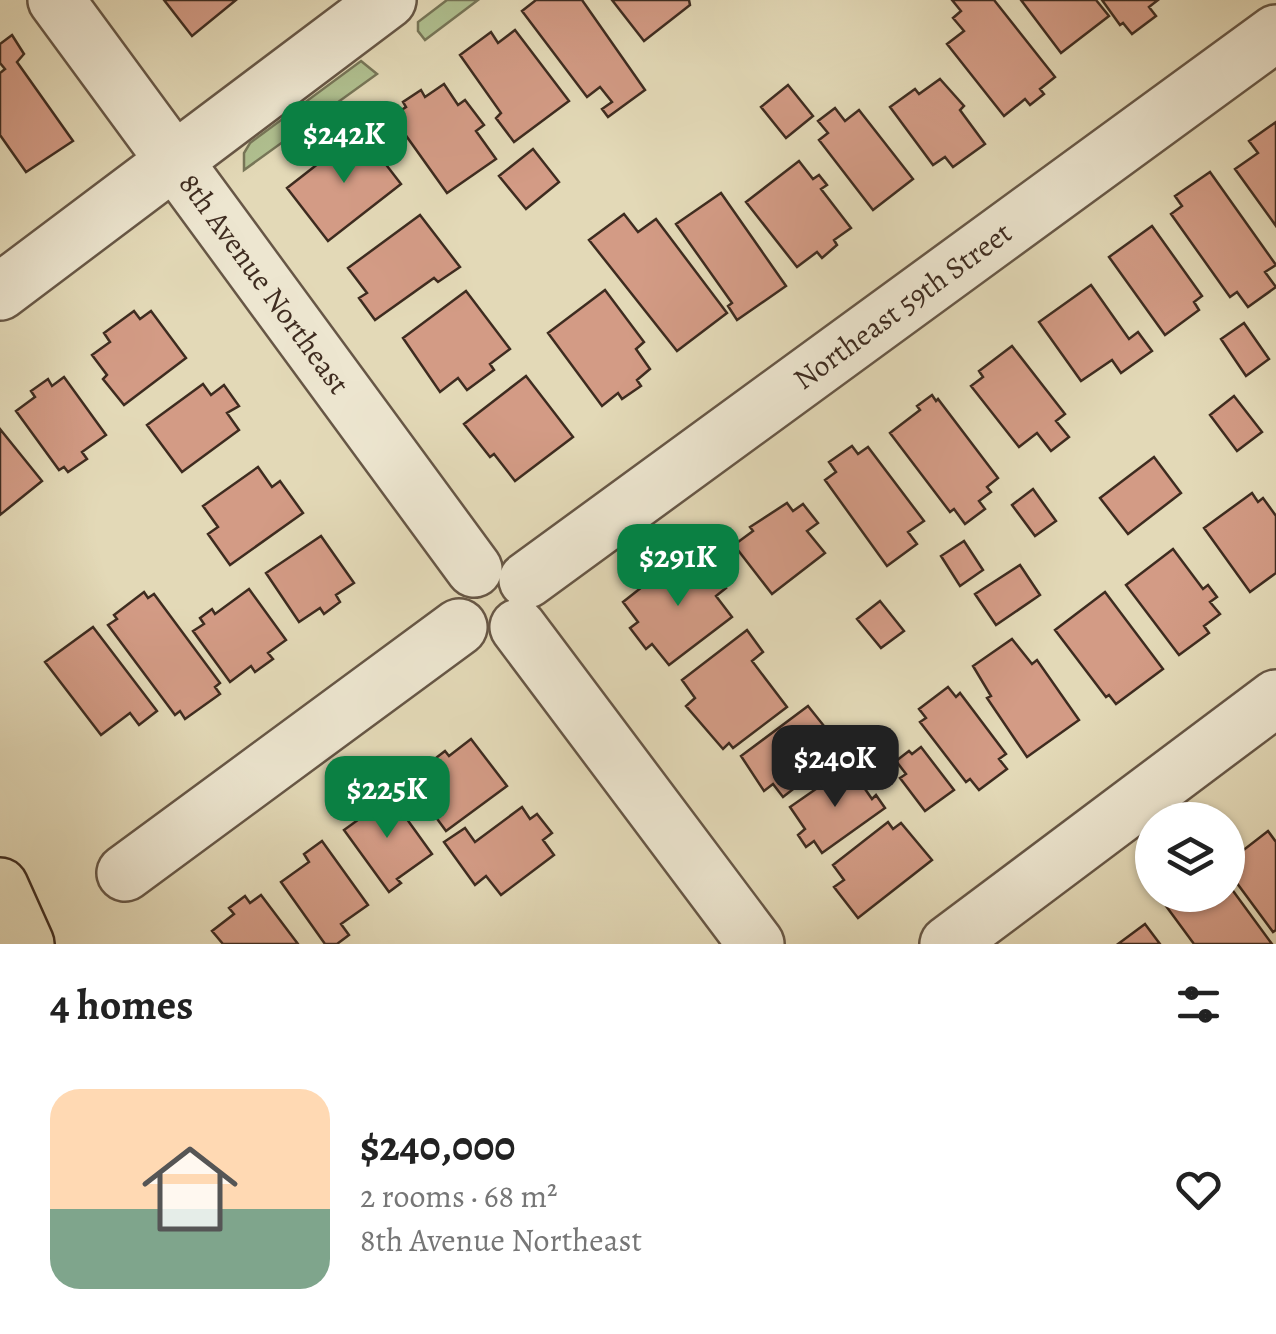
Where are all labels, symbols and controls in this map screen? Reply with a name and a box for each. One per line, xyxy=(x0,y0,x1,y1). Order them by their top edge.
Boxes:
pin: $242K xyxy=(274,101,414,186)
text: $242K xyxy=(303,111,385,155)
street label: 8th Avenue Northeast xyxy=(170,165,359,402)
street label: Northeast 59th Street xyxy=(785,213,1020,399)
pin: $291K xyxy=(608,524,748,609)
text: $291K xyxy=(639,534,717,578)
pin: $240K xyxy=(765,725,905,810)
text: $240K xyxy=(794,735,876,779)
pin: $225K xyxy=(317,756,457,841)
text: $225K xyxy=(347,766,427,810)
map controls xyxy=(1135,802,1245,912)
button: layers xyxy=(1135,802,1245,912)
text: 4 homes xyxy=(50,976,193,1033)
icon: filters xyxy=(1171,977,1226,1032)
text: $240,000 xyxy=(360,1117,515,1174)
icon: home xyxy=(130,1129,250,1249)
icon: heart xyxy=(1171,1162,1226,1217)
text: 2 rooms · 68 m² xyxy=(360,1174,558,1218)
text: 8th Avenue Northeast xyxy=(360,1218,642,1262)

